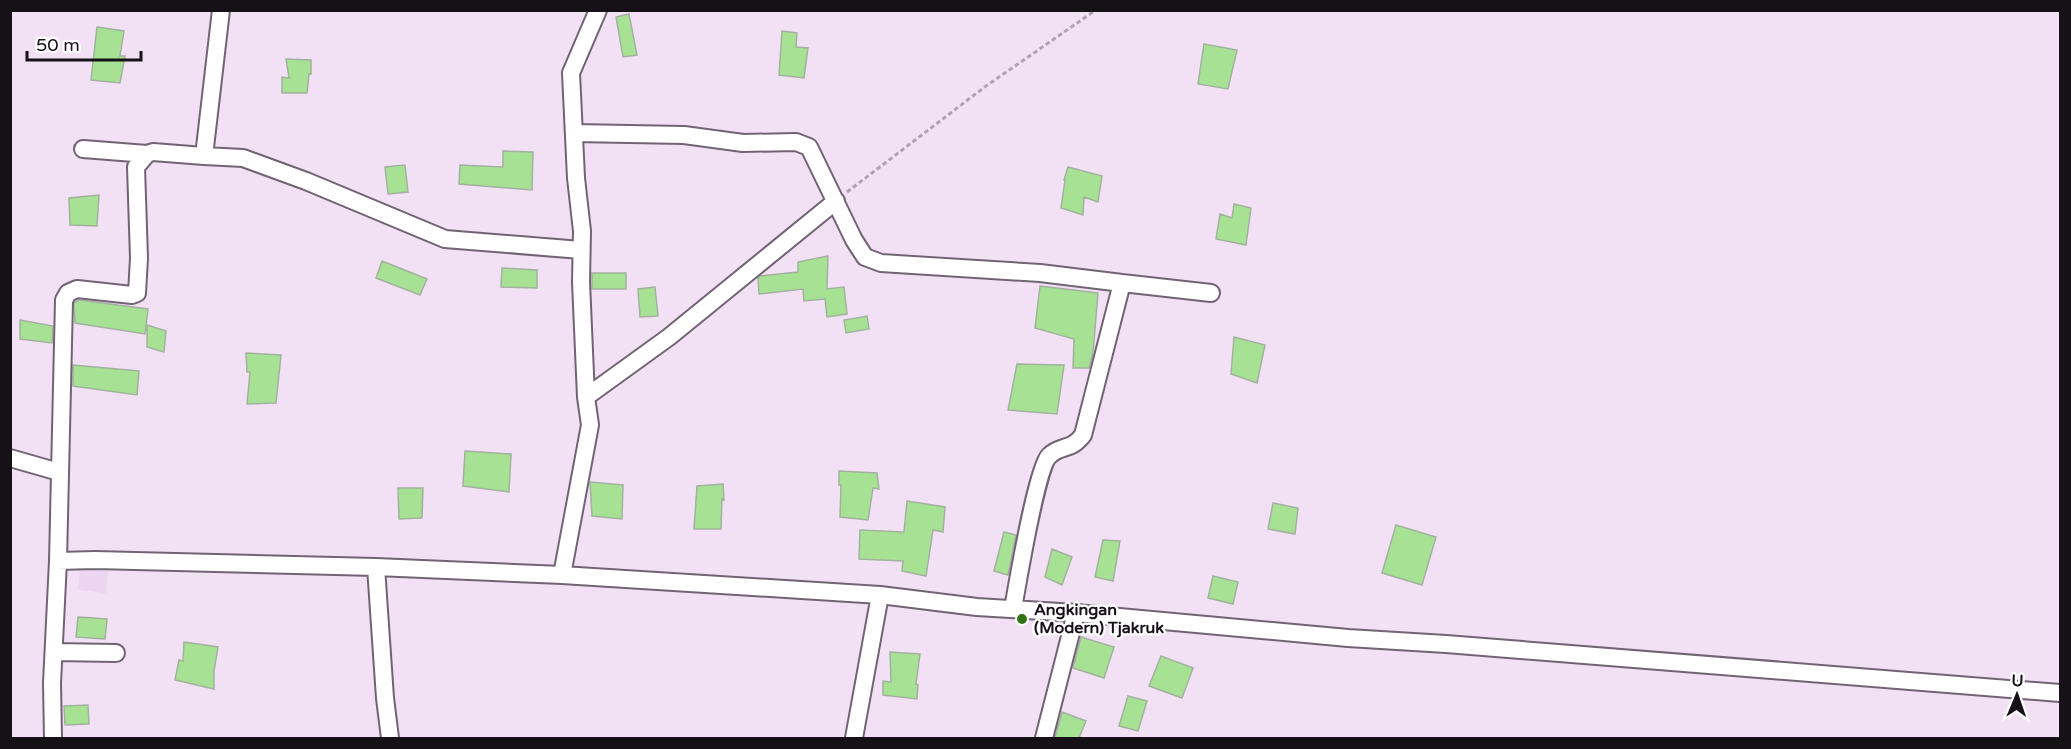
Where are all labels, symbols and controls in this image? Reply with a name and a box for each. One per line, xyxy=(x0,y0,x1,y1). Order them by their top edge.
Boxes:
scale bar xyxy=(27,24,141,62)
text: 50 m xyxy=(36,34,80,56)
place label: Angkingan (Modern) Tjakruk xyxy=(1034,600,1164,638)
marker: Angkingan (Modern) Tjakruk xyxy=(1015,612,1029,626)
north arrow xyxy=(1987,665,2047,725)
text: U xyxy=(2011,671,2024,691)

